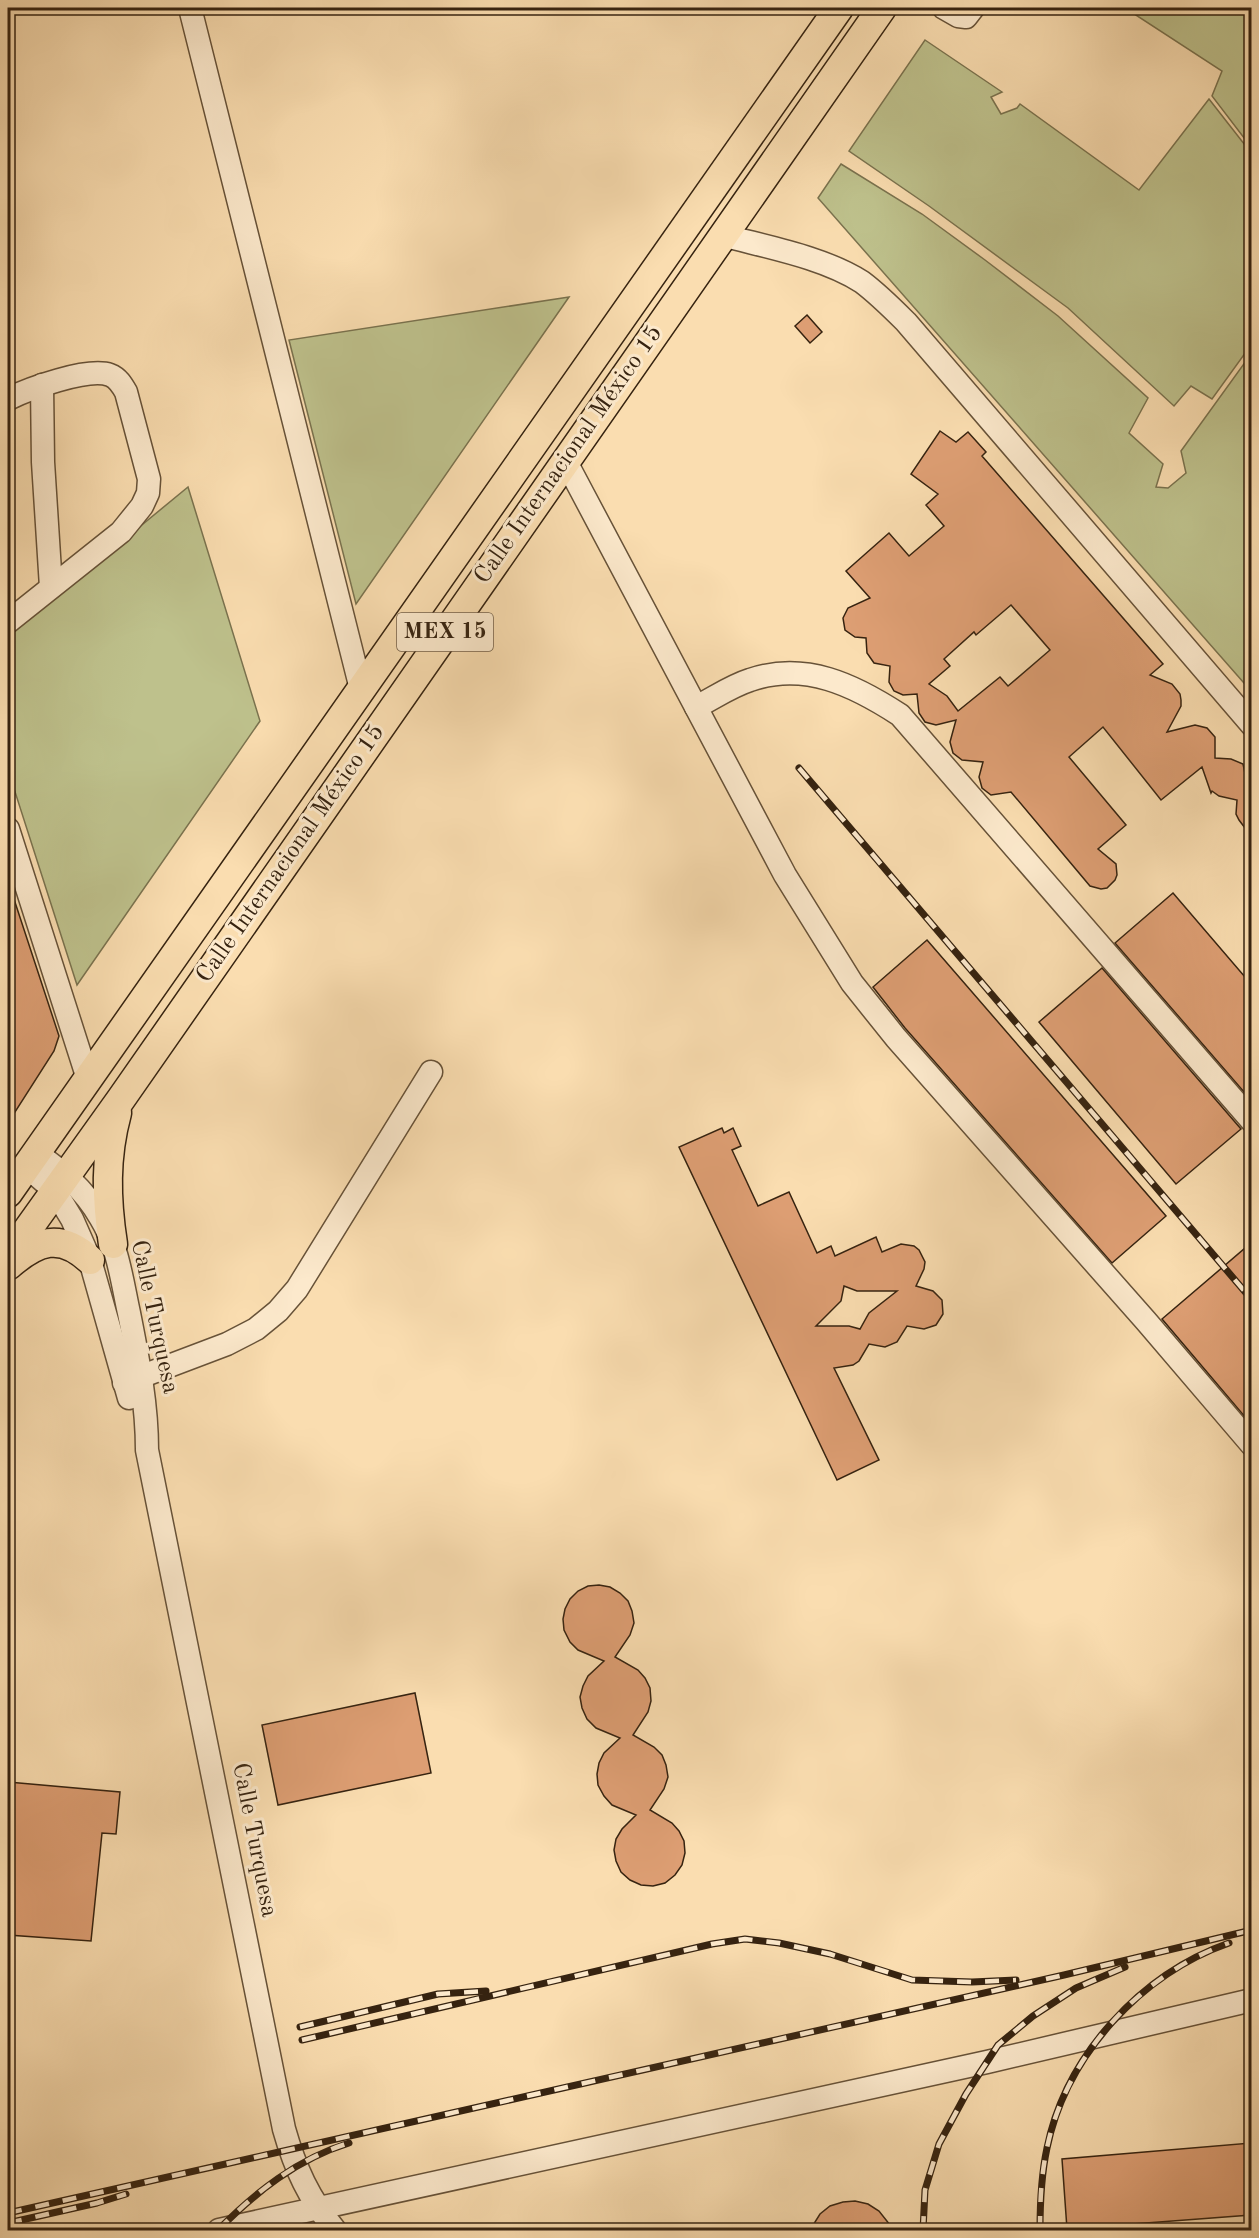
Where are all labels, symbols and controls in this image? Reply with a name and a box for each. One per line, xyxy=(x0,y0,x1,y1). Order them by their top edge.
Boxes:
street label: Calle Internacional México 15 xyxy=(471,322,667,588)
road number: MEX 15 xyxy=(397,613,493,651)
street label: Calle Internacional México 15 xyxy=(193,721,389,987)
street label: Calle Turquesa xyxy=(126,1238,182,1396)
street label: Calle Turquesa xyxy=(227,1761,281,1919)

